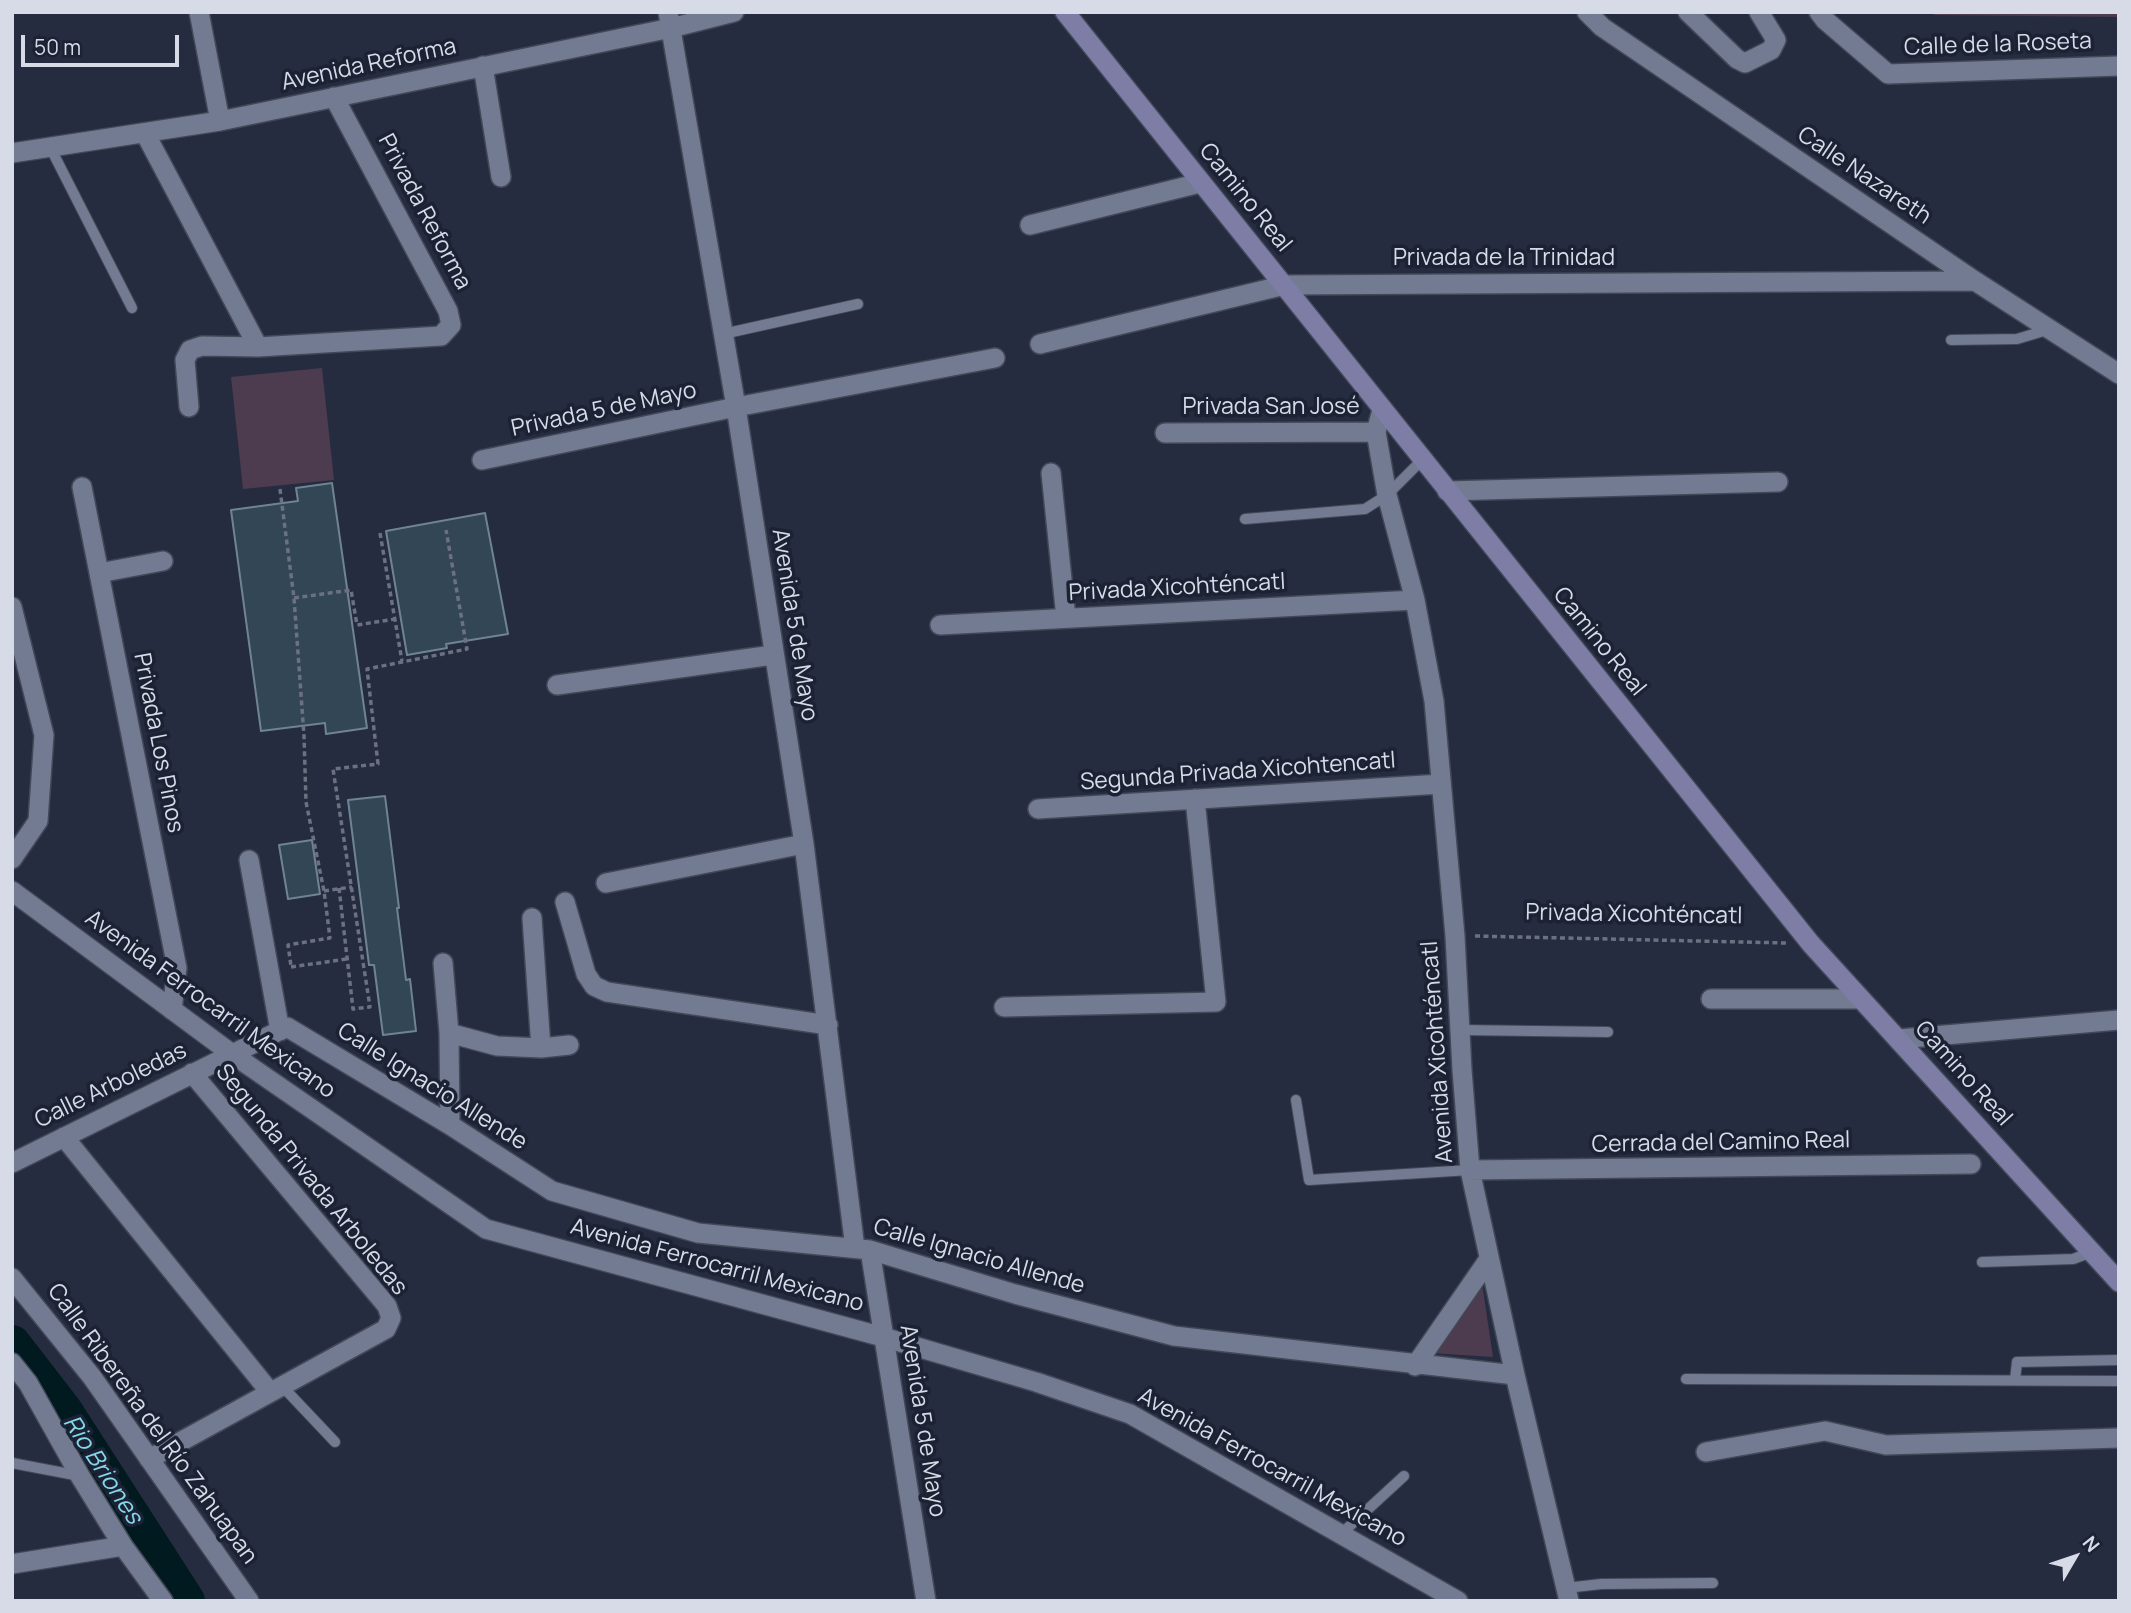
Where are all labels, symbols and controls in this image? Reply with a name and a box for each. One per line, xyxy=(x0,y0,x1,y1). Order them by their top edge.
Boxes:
scale bar xyxy=(24,21,182,65)
street label: Calle de la Roseta xyxy=(1904,28,2092,62)
text: 50 m xyxy=(34,33,81,61)
street label: Avenida Reforma xyxy=(279,33,459,97)
street label: Calle Nazareth xyxy=(1792,121,1936,231)
street label: Privada Reforma xyxy=(371,130,477,294)
street label: Camino Real xyxy=(1193,138,1297,258)
street label: Privada de la Trinidad xyxy=(1393,245,1615,273)
street label: Privada 5 de Mayo xyxy=(509,377,699,443)
street label: Privada San José xyxy=(1182,394,1360,422)
street label: Avenida 5 de Mayo xyxy=(765,527,823,723)
street label: Privada Xicohténcatl xyxy=(1068,569,1286,607)
street label: Camino Real xyxy=(1547,582,1651,702)
street label: Privada Los Pinos xyxy=(127,651,189,835)
street label: Segunda Privada Xicohtencatl xyxy=(1079,747,1397,797)
street label: Privada Xicohténcatl xyxy=(1525,899,1743,931)
street label: Avenida Ferrocarril Mexicano xyxy=(80,905,340,1105)
street label: Avenida Xicohténcatl xyxy=(1416,940,1460,1164)
street label: Camino Real xyxy=(1909,1016,2017,1132)
street label: Calle Ignacio Allende xyxy=(332,1017,532,1157)
street label: Calle Arboledas xyxy=(31,1037,191,1135)
street label: Segunda Privada Arboledas xyxy=(209,1059,413,1301)
street label: Cerrada del Camino Real xyxy=(1591,1127,1851,1159)
street label: Avenida Ferrocarril Mexicano xyxy=(567,1214,867,1318)
street label: Calle Ignacio Allende xyxy=(870,1214,1088,1300)
street label: Calle Ribereña del Río Zahuapan xyxy=(41,1278,263,1570)
street label: Avenida 5 de Mayo xyxy=(893,1323,951,1519)
street label: Avenida Ferrocarril Mexicano xyxy=(1133,1383,1411,1553)
water label: Rio Briones xyxy=(56,1410,148,1530)
north arrow xyxy=(2040,1522,2110,1592)
text: N xyxy=(2077,1530,2106,1557)

